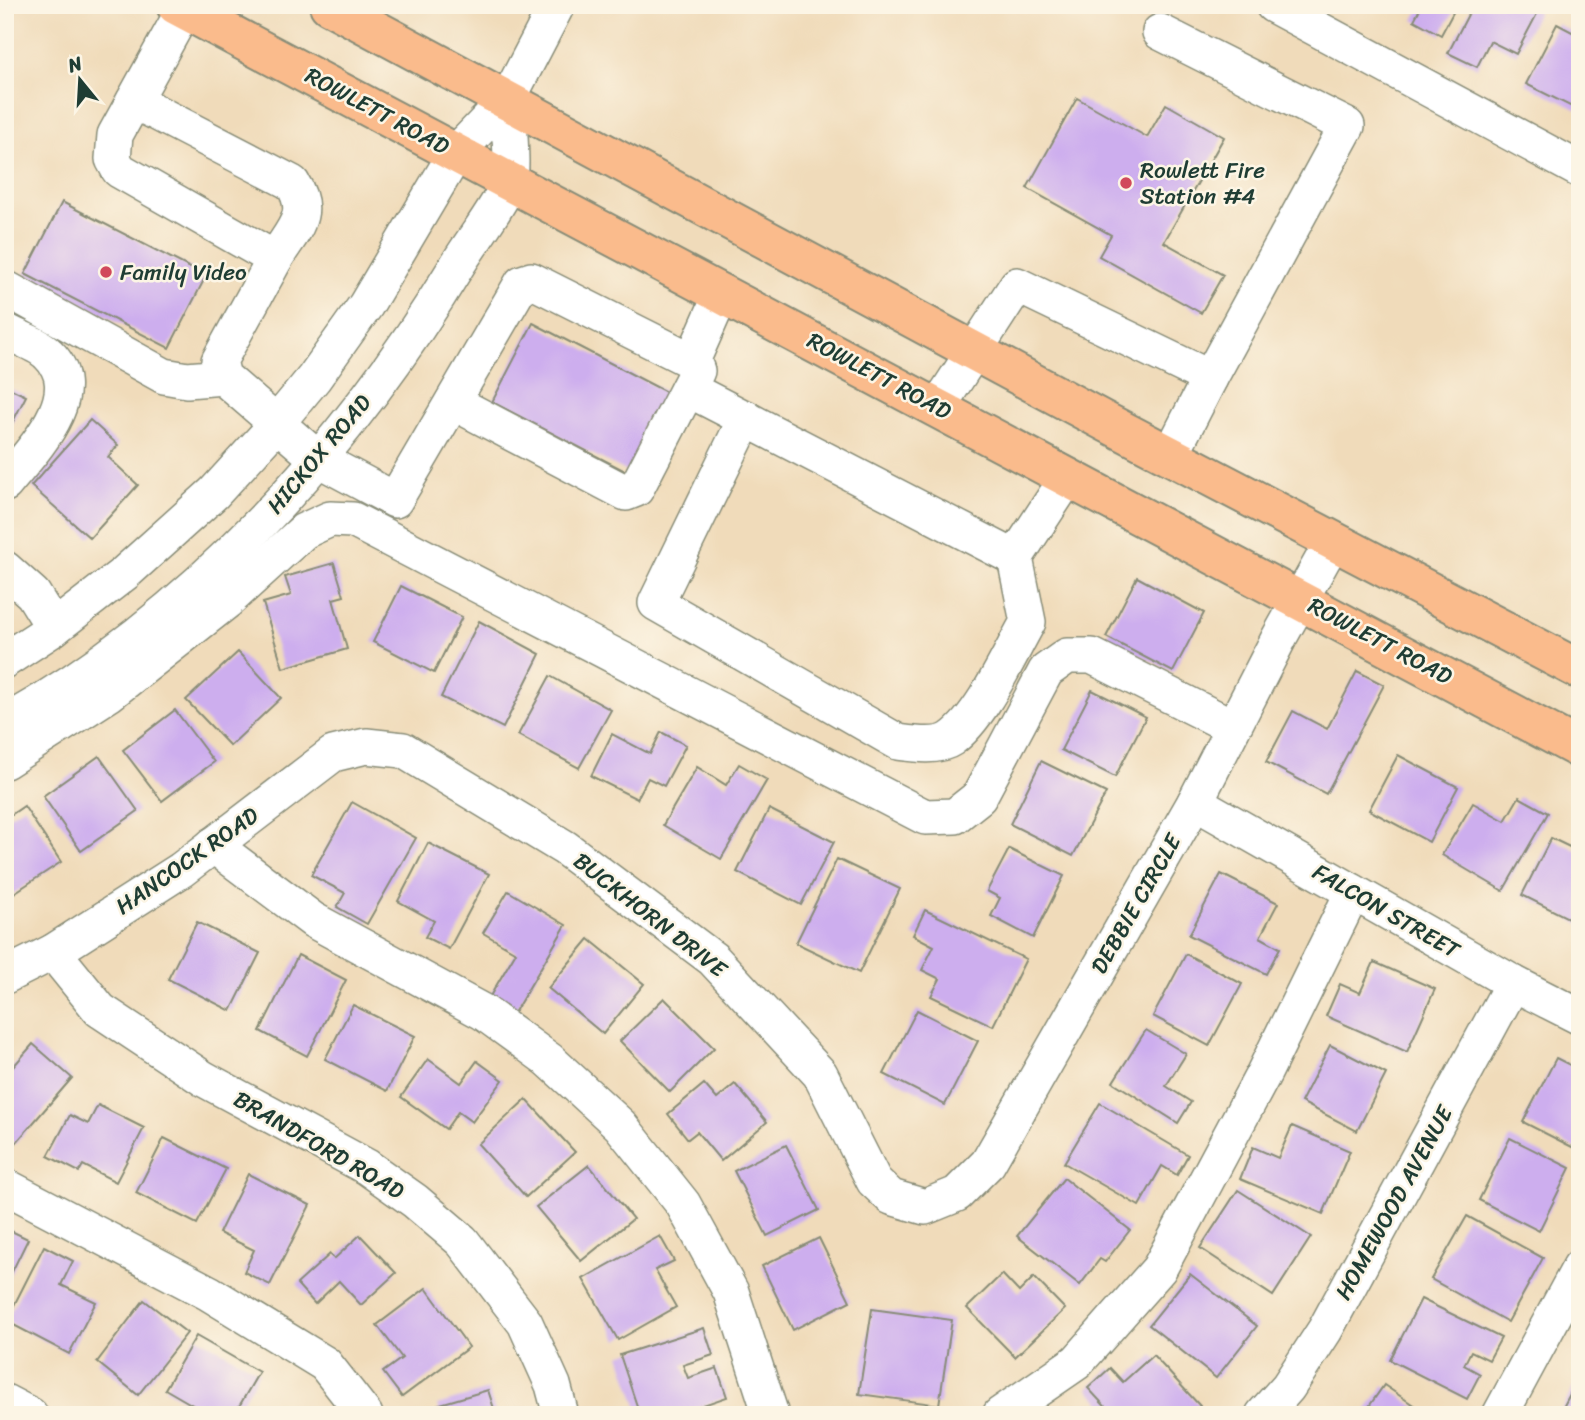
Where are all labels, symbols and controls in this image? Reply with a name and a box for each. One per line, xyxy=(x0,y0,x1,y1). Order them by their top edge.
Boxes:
north arrow xyxy=(46,46,116,116)
text: N xyxy=(63,46,87,82)
street label: ROWLETT ROAD xyxy=(297,56,457,166)
place label: Rowlett Fire Station #4 xyxy=(1140,150,1265,217)
marker: Rowlett Fire Station #4 xyxy=(1118,175,1134,191)
place label: Family Video xyxy=(120,252,247,293)
marker: Family Video xyxy=(98,264,114,280)
street label: ROWLETT ROAD xyxy=(799,321,959,431)
street label: HICKOX ROAD xyxy=(256,384,382,524)
street label: ROWLETT ROAD xyxy=(1300,586,1460,696)
street label: HANCOCK ROAD xyxy=(106,796,268,926)
street label: DEBBIE CIRCLE xyxy=(1079,825,1193,982)
street label: BUCKHORN DRIVE xyxy=(564,841,737,989)
street label: FALCON STREET xyxy=(1304,852,1469,971)
street label: BRANDFORD ROAD xyxy=(226,1079,413,1211)
street label: HOMEWOOD AVENUE xyxy=(1323,1097,1465,1308)

